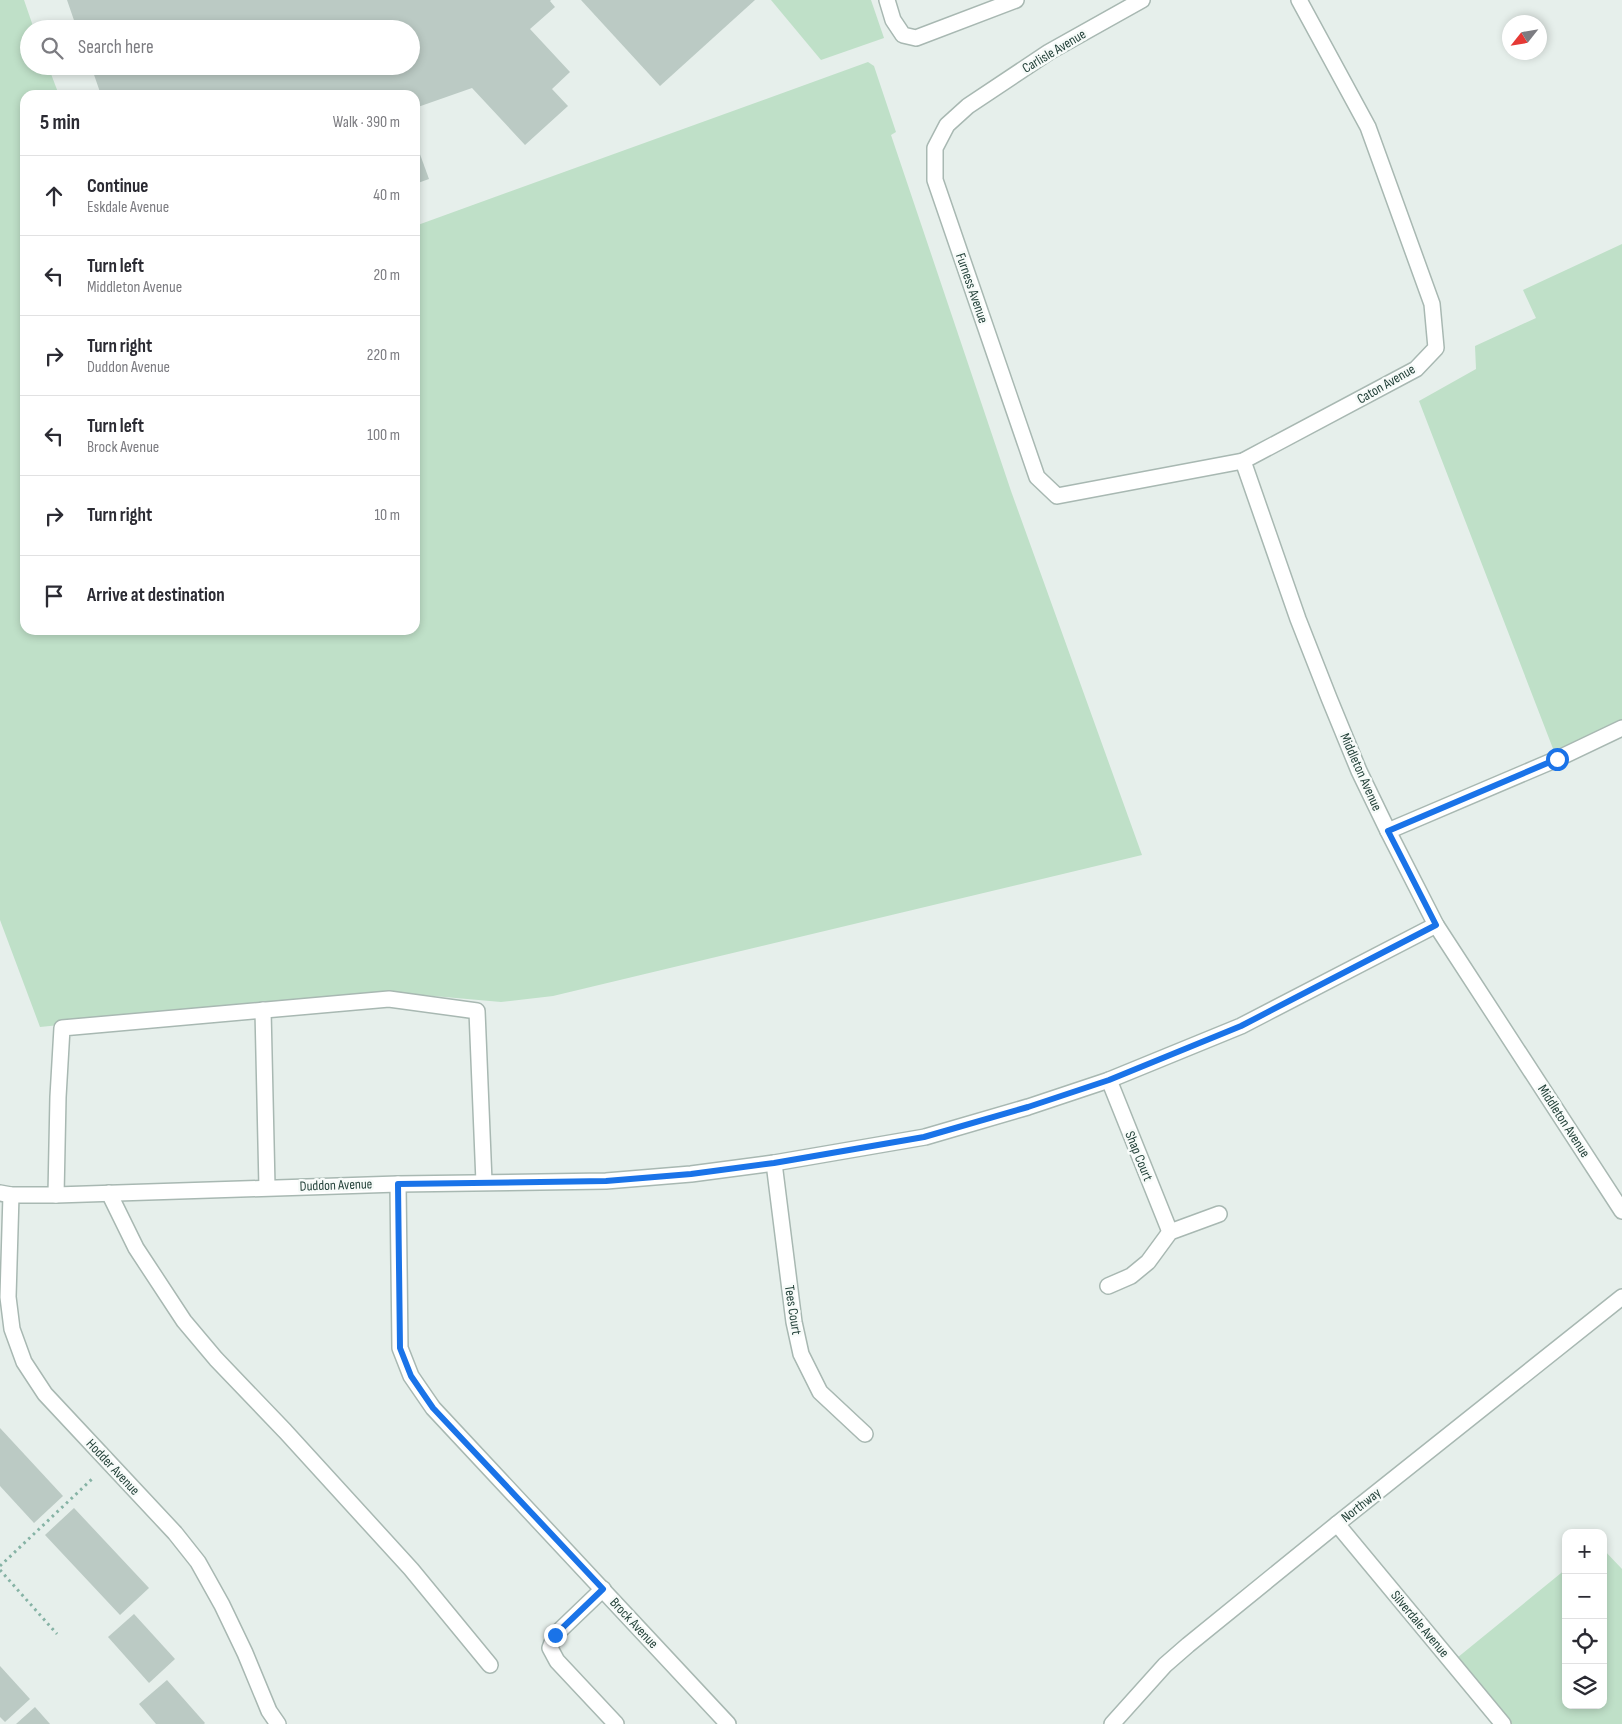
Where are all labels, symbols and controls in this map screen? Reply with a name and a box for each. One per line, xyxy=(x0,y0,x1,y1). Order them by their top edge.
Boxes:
north arrow xyxy=(1502,15,1547,60)
search box xyxy=(20,20,420,75)
street label: Carlisle Avenue xyxy=(1019,25,1089,77)
icon: search xyxy=(38,34,66,62)
text: Search here xyxy=(78,36,154,59)
text: 5 min xyxy=(40,110,80,135)
text: Walk · 390 m xyxy=(333,113,400,132)
text: Continue xyxy=(87,175,148,198)
icon: ahead xyxy=(40,182,68,210)
text: 40 m xyxy=(373,186,400,205)
text: Eskdale Avenue xyxy=(87,198,169,217)
street label: Furness Avenue xyxy=(952,251,992,325)
text: Turn left xyxy=(87,255,144,278)
icon: left xyxy=(40,262,68,290)
text: 20 m xyxy=(373,266,400,285)
text: Middleton Avenue xyxy=(87,278,182,297)
text: Turn right xyxy=(87,335,152,358)
icon: right xyxy=(40,342,68,370)
text: 220 m xyxy=(367,346,400,365)
text: Duddon Avenue xyxy=(87,358,170,377)
street label: Caton Avenue xyxy=(1354,361,1418,407)
text: Turn left xyxy=(87,415,144,438)
icon: left xyxy=(40,422,68,450)
text: 100 m xyxy=(367,426,400,445)
text: Brock Avenue xyxy=(87,438,159,457)
icon: right xyxy=(40,502,68,530)
text: Turn right xyxy=(87,504,152,527)
text: 10 m xyxy=(374,506,400,525)
icon: arrive xyxy=(40,582,68,610)
text: Arrive at destination xyxy=(87,584,225,607)
street label: Middleton Avenue xyxy=(1336,731,1386,813)
route start xyxy=(1546,748,1569,771)
street label: Middleton Avenue xyxy=(1534,1081,1594,1161)
street label: Shap Court xyxy=(1121,1129,1157,1183)
street label: Duddon Avenue xyxy=(299,1175,373,1195)
street label: Tees Court xyxy=(781,1284,805,1336)
street label: Hodder Avenue xyxy=(83,1435,143,1499)
street label: Northway xyxy=(1338,1484,1385,1526)
map controls xyxy=(1562,1529,1607,1709)
button: + xyxy=(1562,1529,1607,1574)
button: − xyxy=(1562,1574,1607,1619)
street label: Silverdale Avenue xyxy=(1387,1587,1453,1661)
street label: Brock Avenue xyxy=(606,1594,662,1652)
button: locate xyxy=(1562,1619,1607,1664)
route end xyxy=(544,1624,567,1647)
button: layers xyxy=(1562,1664,1607,1709)

